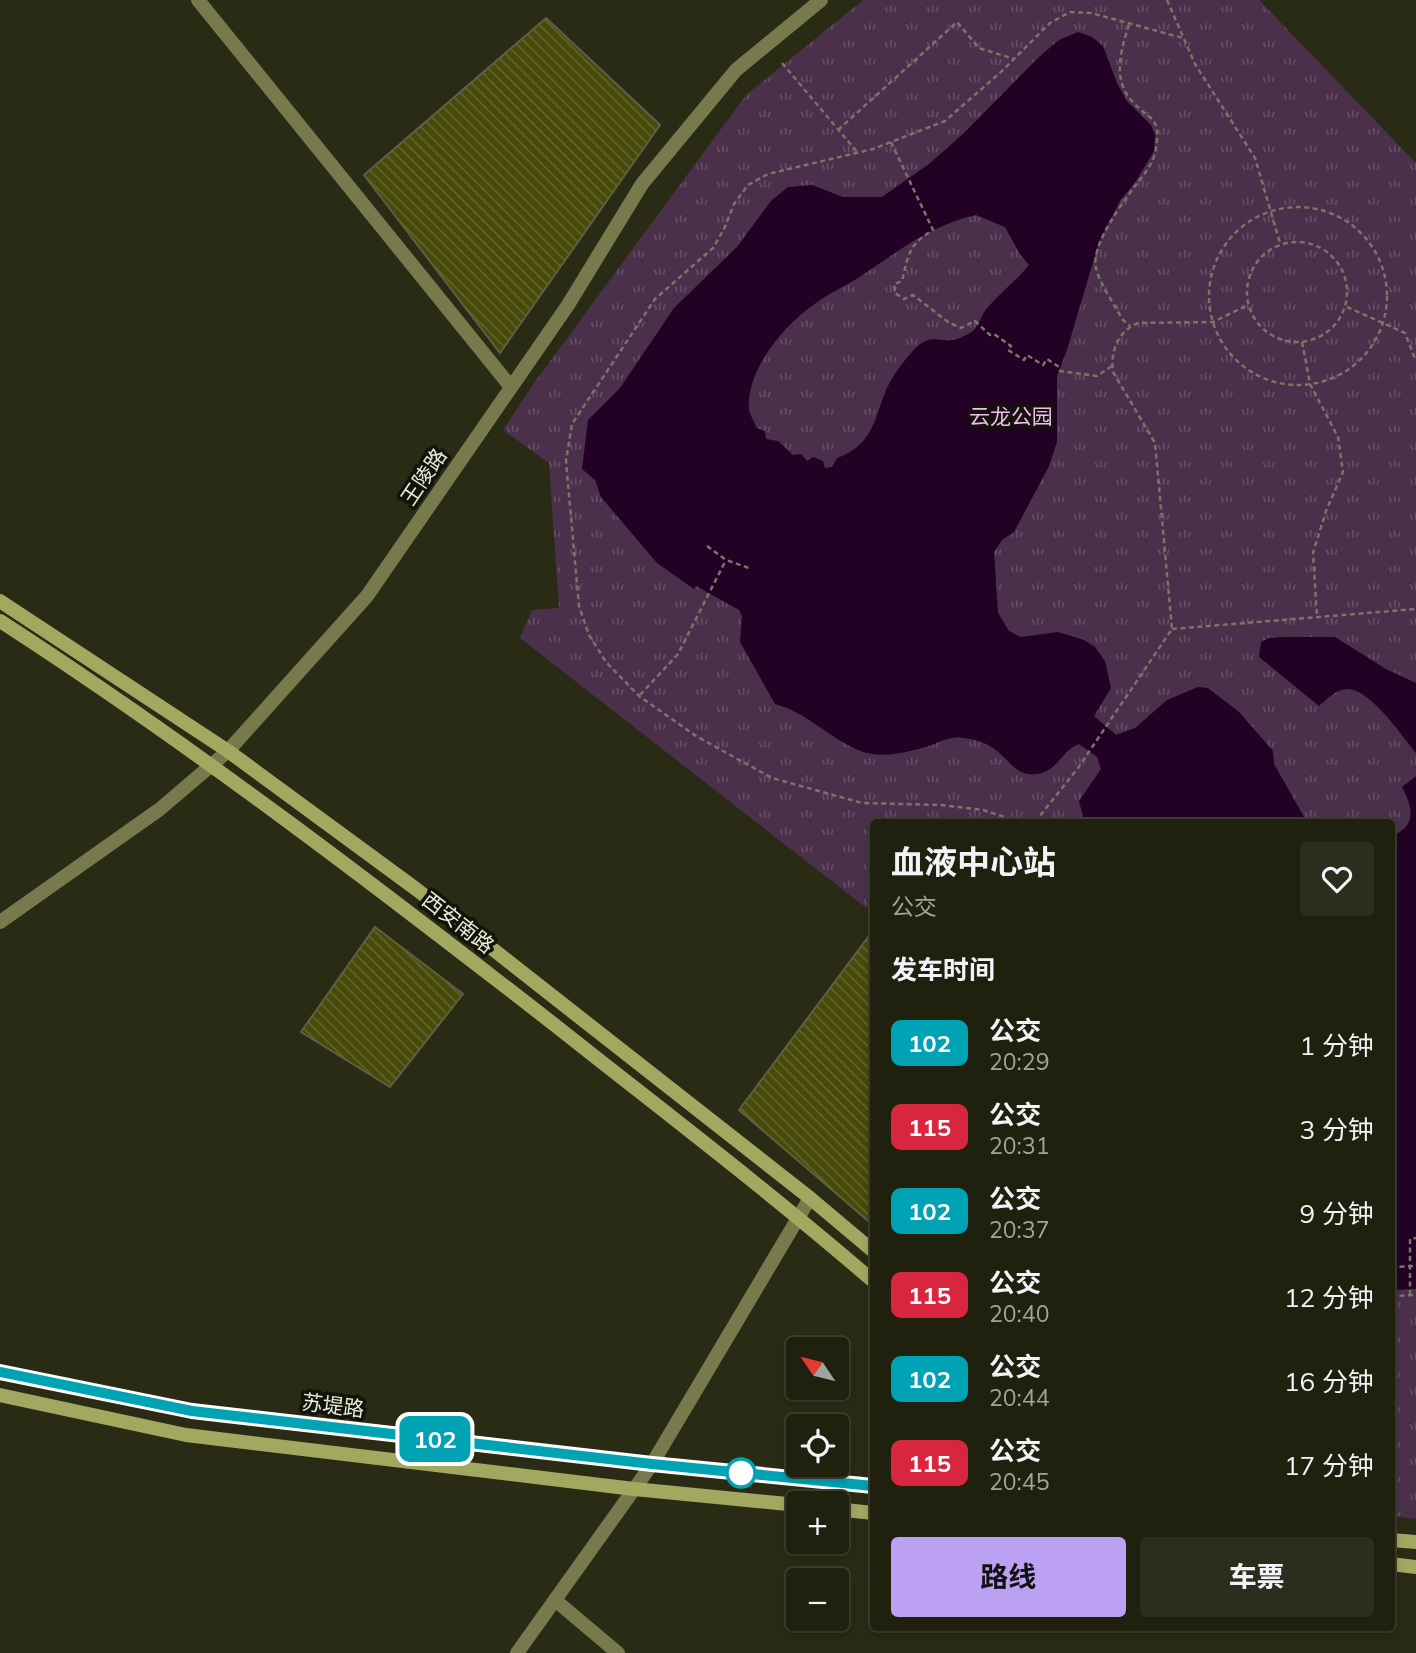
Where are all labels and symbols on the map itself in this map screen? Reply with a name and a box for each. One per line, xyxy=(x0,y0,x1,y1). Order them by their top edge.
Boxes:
park label: 云龙公园 xyxy=(969,403,1053,429)
street label: 王陵路 xyxy=(395,443,452,510)
street label: 西安南路 xyxy=(418,886,500,958)
north arrow xyxy=(786,1337,849,1400)
street label: 苏堤路 xyxy=(300,1388,366,1422)
line badge: 102 xyxy=(395,1416,475,1462)
unlabelled marker xyxy=(726,1458,756,1488)

